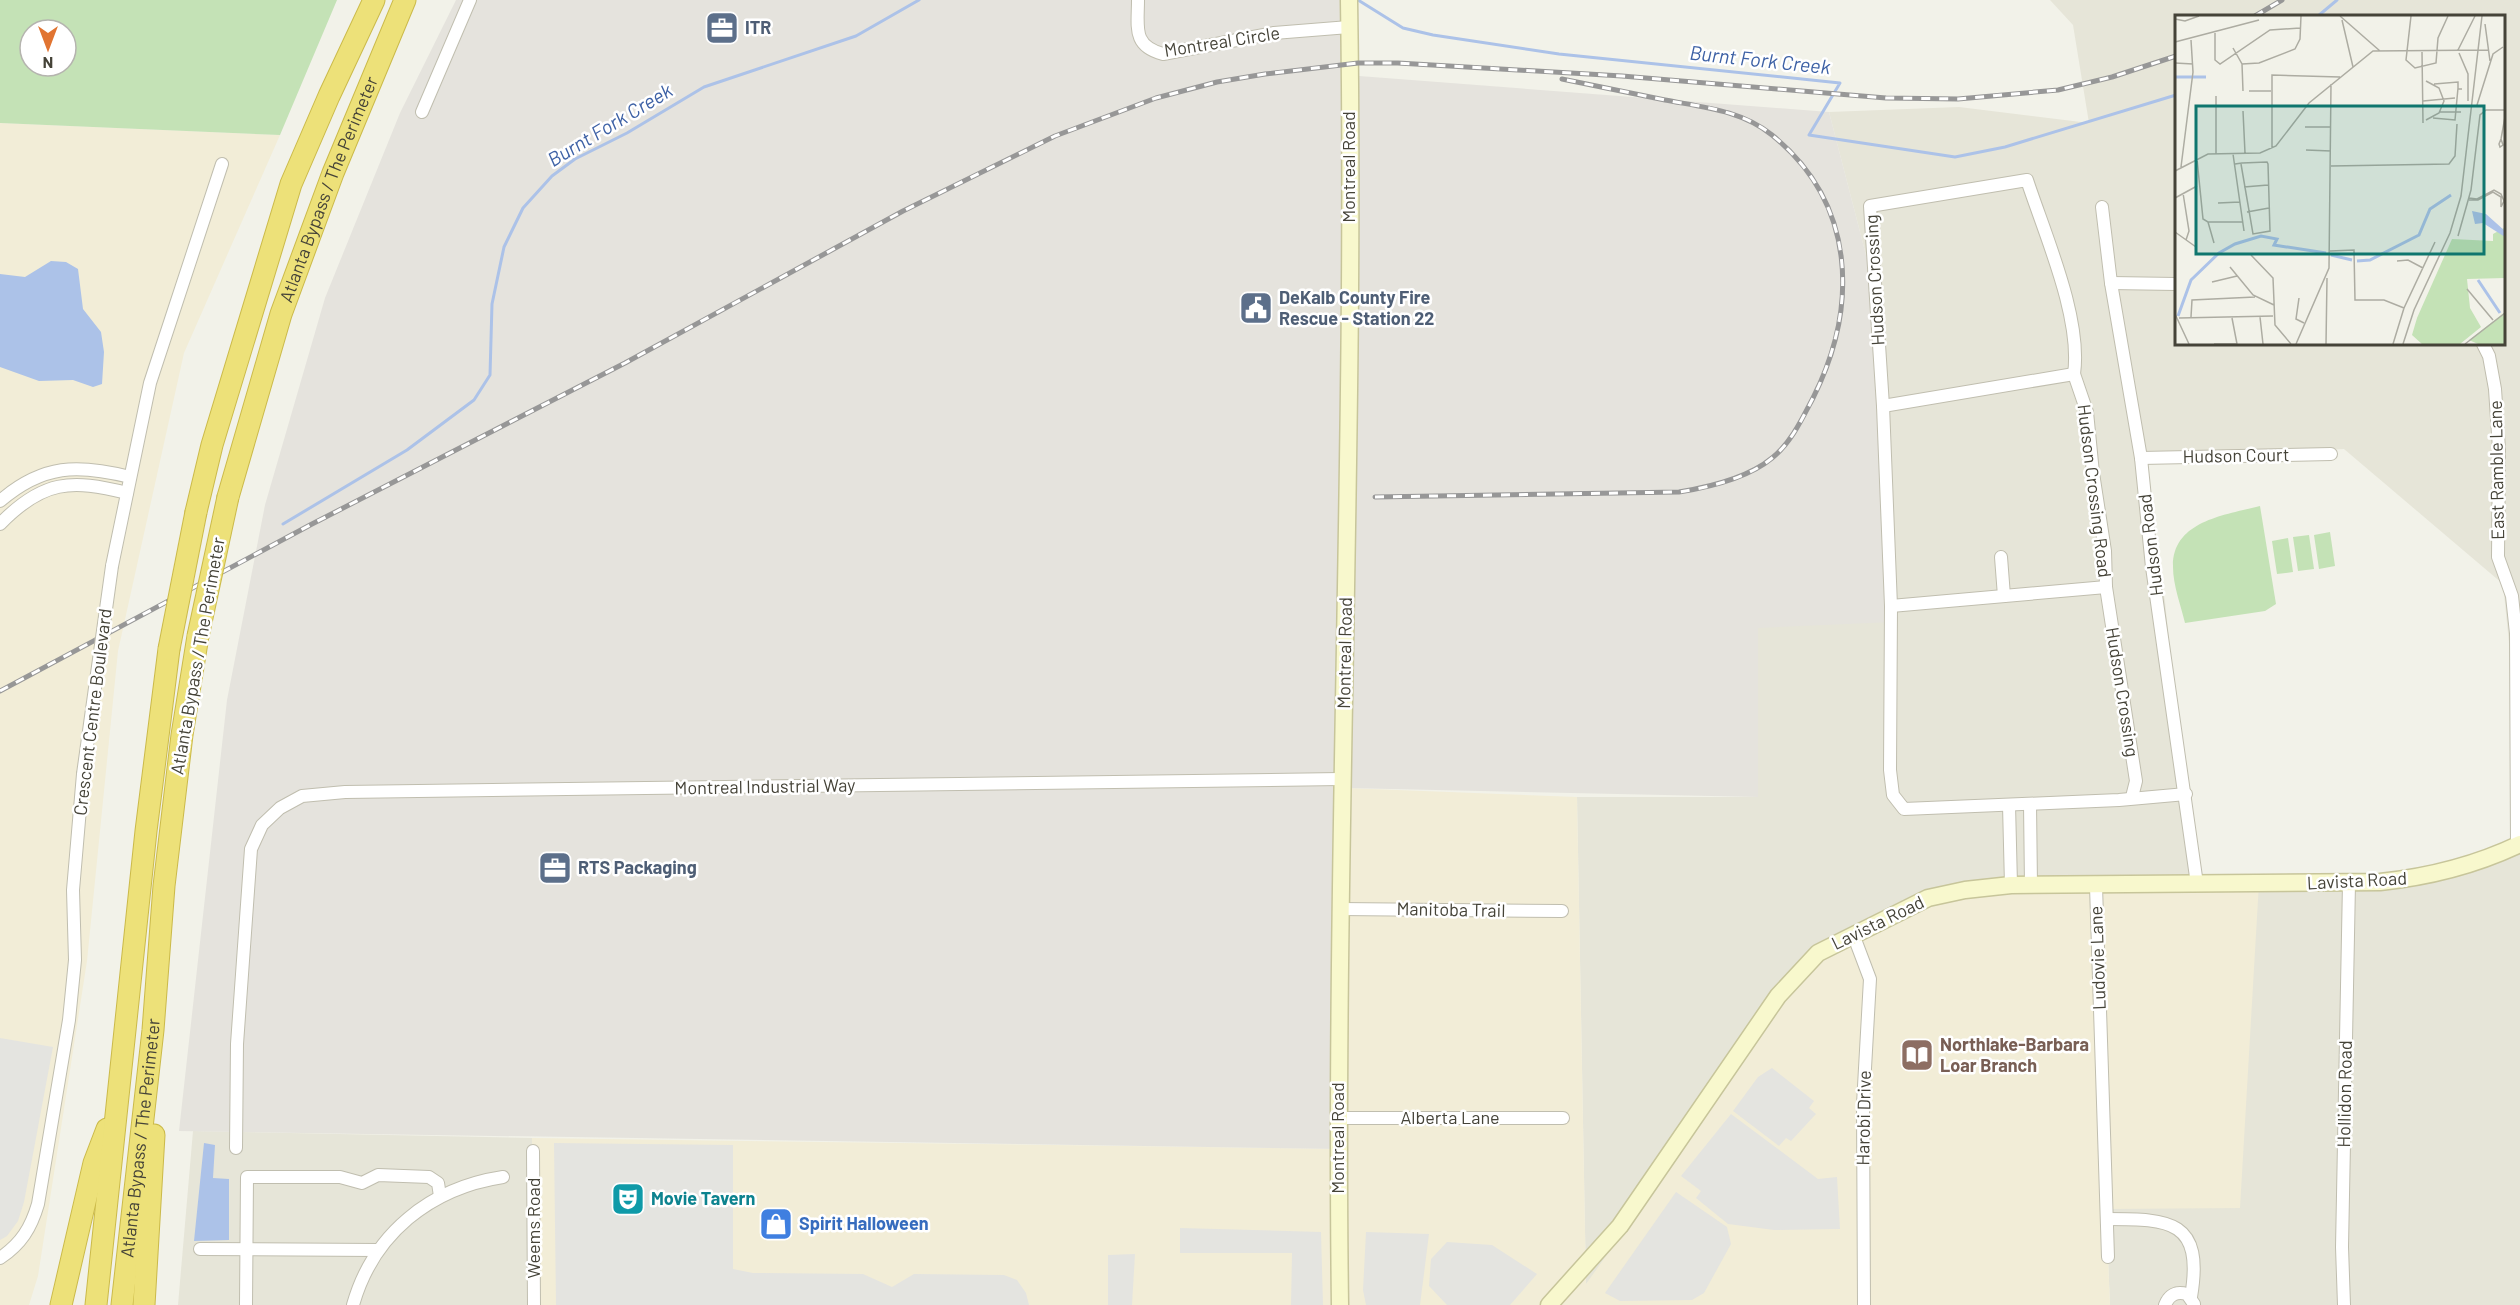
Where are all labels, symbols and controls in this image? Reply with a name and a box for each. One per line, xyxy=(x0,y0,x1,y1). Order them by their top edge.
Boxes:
office icon: ITR xyxy=(704,10,740,46)
inset map xyxy=(2175,15,2505,345)
place label: ITR xyxy=(745,16,771,38)
north arrow xyxy=(18,18,78,78)
street label: Montreal Circle xyxy=(1162,21,1281,61)
water label: Burnt Fork Creek xyxy=(1689,40,1832,78)
text: N xyxy=(43,54,53,73)
street label: Atlanta Bypass / The Perimeter xyxy=(274,72,382,305)
water label: Burnt Fork Creek xyxy=(543,77,676,171)
street label: Montreal Road xyxy=(1337,111,1359,223)
street label: Hudson Crossing xyxy=(1860,214,1888,346)
place label: DeKalb County Fire Rescue - Station 22 xyxy=(1279,286,1434,329)
public building icon: DeKalb County Fire Rescue - Station 22 xyxy=(1238,290,1274,326)
street label: East Ramble Lane xyxy=(2484,400,2508,540)
street label: Hudson Crossing Road xyxy=(2073,403,2117,579)
street label: Hudson Court xyxy=(2182,443,2290,467)
street label: Hudson Road xyxy=(2133,493,2167,597)
street label: Atlanta Bypass / The Perimeter xyxy=(165,535,229,776)
street label: Montreal Road xyxy=(1332,597,1356,709)
street label: Crescent Centre Boulevard xyxy=(68,607,116,817)
street label: Hudson Crossing xyxy=(2102,625,2144,758)
street label: Montreal Industrial Way xyxy=(674,773,856,799)
office icon: RTS Packaging xyxy=(537,850,573,886)
place label: RTS Packaging xyxy=(578,856,697,878)
street label: Lavista Road xyxy=(2306,866,2408,894)
street label: Lavista Road xyxy=(1828,890,1927,954)
street label: Manitoba Trail xyxy=(1396,897,1506,921)
street label: Ludovie Lane xyxy=(2084,906,2110,1010)
street label: Atlanta Bypass / The Perimeter xyxy=(115,1017,164,1259)
place label: Northlake-Barbara Loar Branch xyxy=(1940,1033,2089,1076)
library icon: Northlake-Barbara Loar Branch xyxy=(1899,1037,1935,1073)
street label: Hollidon Road xyxy=(2332,1040,2356,1148)
street label: Harobi Drive xyxy=(1851,1070,1875,1166)
street label: Montreal Road xyxy=(1326,1082,1348,1194)
street label: Alberta Lane xyxy=(1400,1106,1500,1128)
street label: Weems Road xyxy=(522,1177,544,1279)
theatre icon: Movie Tavern xyxy=(610,1181,646,1217)
place label: Movie Tavern xyxy=(651,1187,755,1209)
shop icon: Spirit Halloween xyxy=(758,1206,794,1242)
place label: Spirit Halloween xyxy=(799,1212,929,1234)

